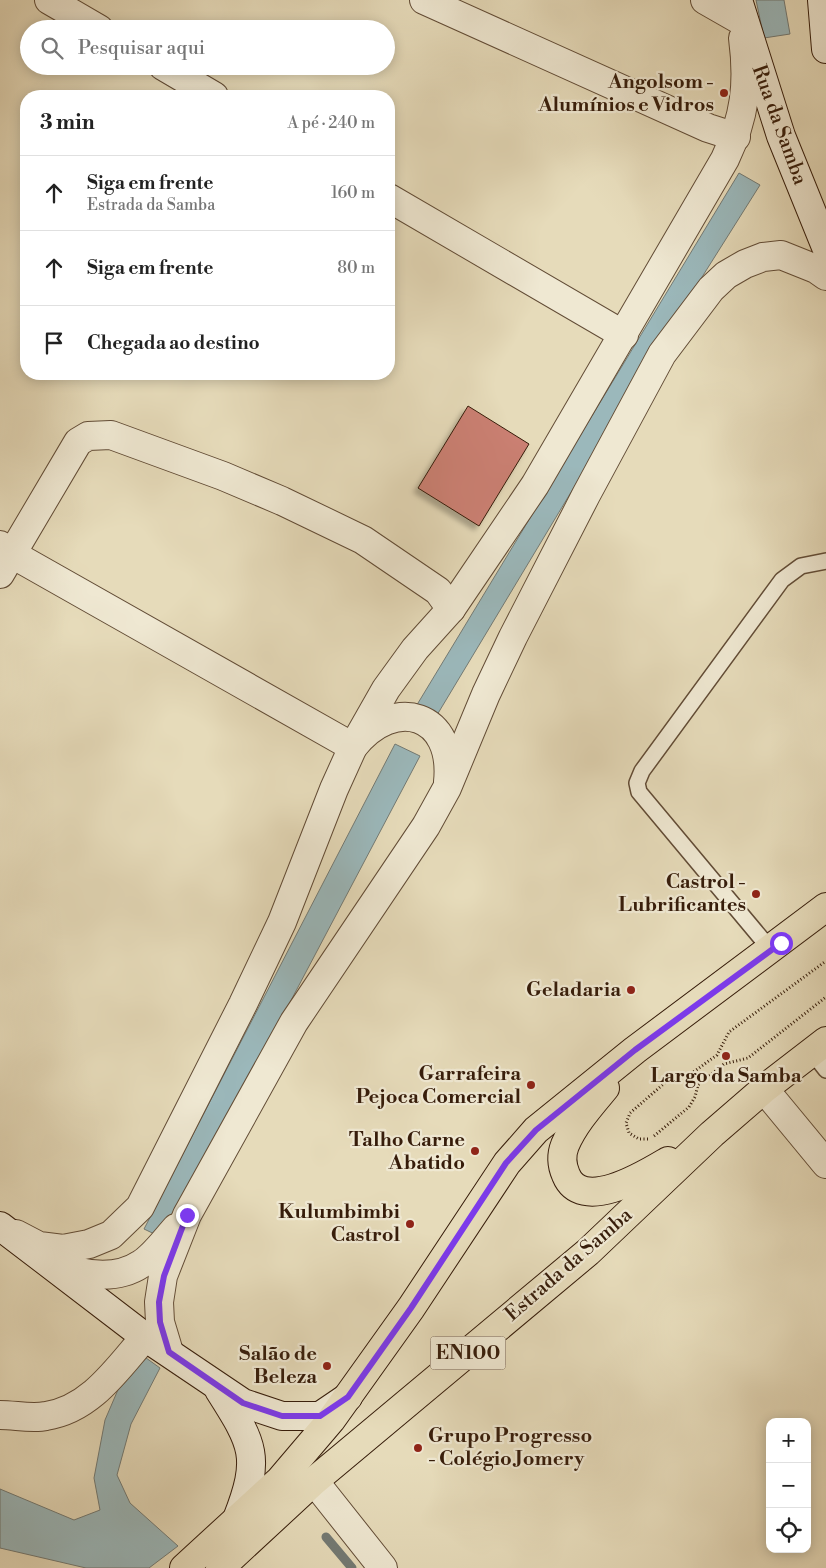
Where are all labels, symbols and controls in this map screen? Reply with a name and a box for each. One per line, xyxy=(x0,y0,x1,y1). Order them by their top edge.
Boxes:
search box xyxy=(20,20,395,75)
icon: search xyxy=(38,34,66,62)
text: Pesquisar aqui xyxy=(78,36,205,60)
street label: Rua da Samba xyxy=(746,62,813,189)
place label: Angolsom - Alumínios e Vidros xyxy=(537,70,714,118)
marker: Angolsom - Alumínios e Vidros xyxy=(718,87,730,99)
text: 3 min xyxy=(40,110,95,136)
text: A pé · 240 m xyxy=(287,113,375,133)
text: Siga em frente xyxy=(87,171,214,195)
icon: ahead xyxy=(40,179,68,207)
text: 160 m xyxy=(331,183,375,203)
text: Estrada da Samba xyxy=(87,195,215,215)
icon: ahead xyxy=(40,254,68,282)
text: Siga em frente xyxy=(87,256,214,280)
text: 80 m xyxy=(337,258,375,278)
icon: arrive xyxy=(40,329,68,357)
text: Chegada ao destino xyxy=(87,331,260,355)
place label: Castrol - Lubrificantes xyxy=(618,870,746,918)
marker: Castrol - Lubrificantes xyxy=(750,888,762,900)
route start xyxy=(770,932,793,955)
place label: Geladaria xyxy=(526,978,621,1003)
marker: Geladaria xyxy=(625,984,637,996)
marker: Largo da Samba xyxy=(720,1050,732,1062)
place label: Garrafeira Pejoca Comercial xyxy=(356,1062,521,1110)
place label: Largo da Samba xyxy=(650,1064,802,1089)
marker: Garrafeira Pejoca Comercial xyxy=(525,1079,537,1091)
place label: Talho Carne Abatido xyxy=(349,1128,465,1176)
marker: Talho Carne Abatido xyxy=(469,1145,481,1157)
place label: Kulumbimbi Castrol xyxy=(278,1200,401,1248)
street label: Estrada da Samba xyxy=(500,1202,638,1327)
route end xyxy=(176,1204,199,1227)
marker: Kulumbimbi Castrol xyxy=(404,1218,416,1230)
road number: EN100 xyxy=(430,1336,506,1370)
place label: Salão de Beleza xyxy=(239,1342,317,1390)
marker: Salão de Beleza xyxy=(321,1360,333,1372)
map controls xyxy=(766,1418,811,1553)
button: + xyxy=(766,1418,811,1463)
place label: Grupo Progresso - Colégio Jomery xyxy=(428,1424,592,1472)
marker: Grupo Progresso - Colégio Jomery xyxy=(412,1442,424,1454)
button: − xyxy=(766,1463,811,1508)
button: locate xyxy=(766,1508,811,1553)

